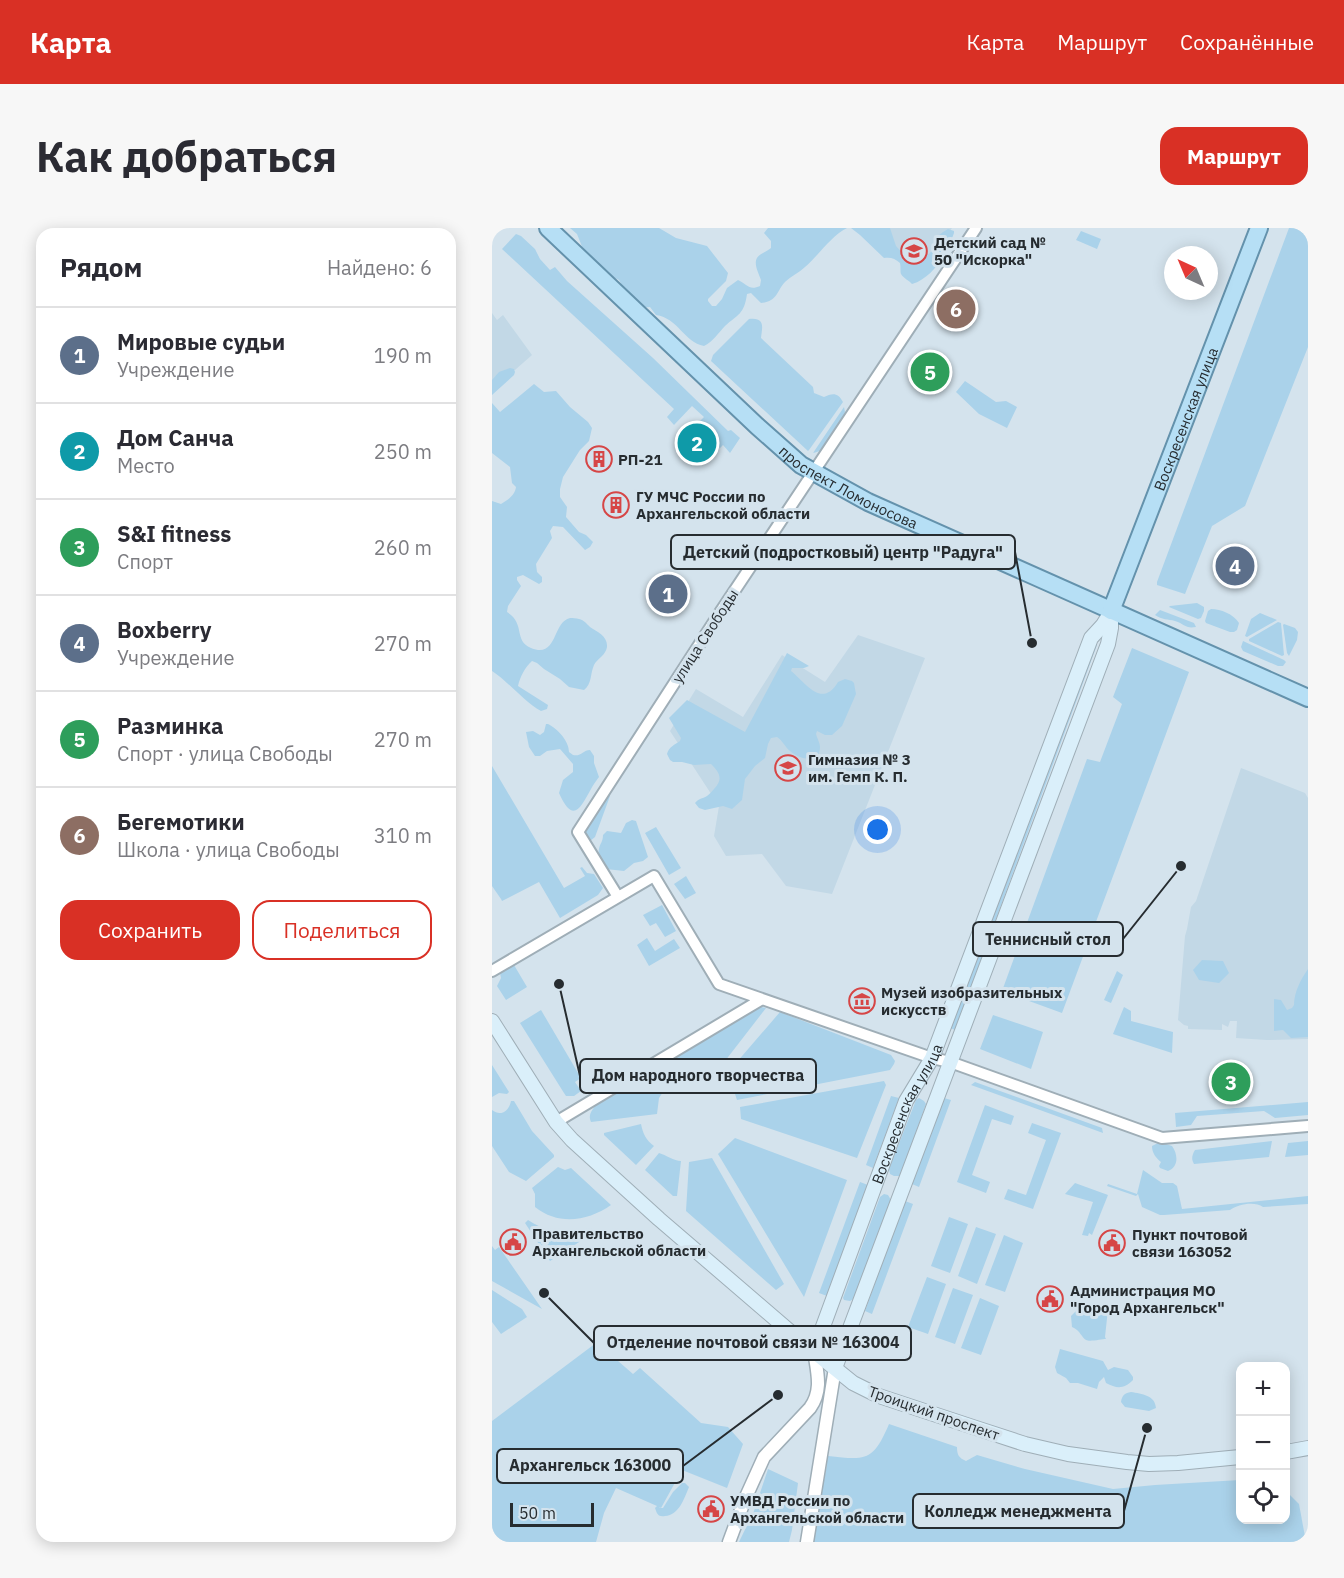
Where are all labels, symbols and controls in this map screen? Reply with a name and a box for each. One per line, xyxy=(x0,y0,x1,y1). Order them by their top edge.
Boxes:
text: Карта xyxy=(30,24,111,61)
text: Карта xyxy=(966,28,1024,56)
text: Маршрут xyxy=(1057,28,1147,56)
text: Сохранённые xyxy=(1180,28,1314,56)
button: Маршрут xyxy=(1160,127,1308,185)
text: Как добраться xyxy=(36,129,337,184)
place label: Детский сад № 50 "Искорка" xyxy=(934,233,1046,269)
school or university icon: Детский сад № 50 "Искорка" xyxy=(899,236,929,266)
north arrow xyxy=(1164,246,1218,300)
text: Рядом xyxy=(60,250,142,284)
text: Найдено: 6 xyxy=(327,254,432,281)
pin: 6 xyxy=(936,286,976,332)
text: Мировые судьи xyxy=(117,327,285,356)
text: 1 xyxy=(74,342,86,369)
text: 190 m xyxy=(374,342,432,369)
street label: Воскресенская улица xyxy=(1149,344,1222,493)
pin: 5 xyxy=(910,350,950,394)
text: Учреждение xyxy=(117,356,234,383)
pin: 2 xyxy=(678,420,716,466)
text: Дом Санча xyxy=(117,423,234,452)
text: 2 xyxy=(74,438,86,465)
text: 250 m xyxy=(374,438,432,465)
street label: проспект Ломоносова xyxy=(775,441,921,533)
building icon: РП-21 xyxy=(584,444,614,474)
place label: РП-21 xyxy=(618,450,663,469)
text: Место xyxy=(117,452,175,479)
place label: ГУ МЧС России по Архангельской области xyxy=(636,487,810,523)
building icon: ГУ МЧС России по Архангельской области xyxy=(601,490,631,520)
text: S&I fitness xyxy=(117,519,231,548)
text: 3 xyxy=(74,534,86,561)
text: 260 m xyxy=(374,534,432,561)
callout: Детский (подростковый) центр "Радуга" xyxy=(671,535,1015,569)
text: Детский (подростковый) центр "Радуга" xyxy=(683,542,1003,562)
pin: 4 xyxy=(1216,544,1254,588)
text: Спорт xyxy=(117,548,173,575)
pin: 1 xyxy=(648,572,687,616)
street label: улица Свободы xyxy=(668,586,742,686)
text: Boxberry xyxy=(117,615,211,644)
text: 4 xyxy=(74,630,86,657)
text: 270 m xyxy=(374,630,432,657)
text: Учреждение xyxy=(117,644,234,671)
text: Разминка xyxy=(117,711,224,740)
text: 5 xyxy=(74,726,86,753)
text: 270 m xyxy=(374,726,432,753)
text: Спорт · улица Свободы xyxy=(117,740,333,767)
place label: Гимназия № 3 им. Гемп К. П. xyxy=(808,750,911,786)
school or university icon: Гимназия № 3 им. Гемп К. П. xyxy=(773,753,803,783)
text: Бегемотики xyxy=(117,807,245,836)
your location xyxy=(863,815,892,844)
text: 6 xyxy=(74,822,86,849)
text: 310 m xyxy=(374,822,432,849)
text: Школа · улица Свободы xyxy=(117,836,340,863)
button: Сохранить xyxy=(60,900,240,960)
button: Поделиться xyxy=(252,900,432,960)
callout: Теннисный стол xyxy=(973,922,1123,956)
text: Теннисный стол xyxy=(985,929,1111,949)
place label: Музей изобразительных искусств xyxy=(881,983,1063,1019)
museum icon: Музей изобразительных искусств xyxy=(847,986,877,1016)
street label: Воскресенская улица xyxy=(867,1041,946,1186)
callout: Дом народного творчества xyxy=(580,1059,816,1093)
pin: 3 xyxy=(1212,1060,1250,1104)
text: Дом народного творчества xyxy=(592,1065,804,1085)
place label: Правительство Архангельской области xyxy=(532,1224,706,1260)
place label: Пункт почтовой связи 163052 xyxy=(1132,1225,1248,1261)
public building icon: Правительство Архангельской области xyxy=(498,1227,528,1257)
public building icon: Пункт почтовой связи 163052 xyxy=(1097,1228,1127,1258)
place label: Администрация МО "Город Архангельск" xyxy=(1070,1281,1225,1317)
public building icon: Администрация МО "Город Архангельск" xyxy=(1035,1284,1065,1314)
callout: Отделение почтовой связи № 163004 xyxy=(594,1326,911,1360)
text: Отделение почтовой связи № 163004 xyxy=(606,1332,900,1352)
map controls xyxy=(1236,1362,1290,1524)
button: + xyxy=(1236,1362,1290,1416)
street label: Троицкий проспект xyxy=(866,1382,1002,1444)
button: − xyxy=(1236,1416,1290,1470)
callout: Архангельск 163000 xyxy=(497,1449,683,1483)
text: Архангельск 163000 xyxy=(509,1455,671,1475)
button: locate xyxy=(1236,1470,1290,1524)
place label: УМВД России по Архангельской области xyxy=(730,1491,904,1527)
public building icon: УМВД России по Архангельской области xyxy=(696,1494,726,1524)
callout: Колледж менеджмента xyxy=(913,1494,1124,1528)
scale bar xyxy=(510,1500,594,1528)
text: Колледж менеджмента xyxy=(924,1501,1112,1521)
text: 50 m xyxy=(519,1503,556,1523)

